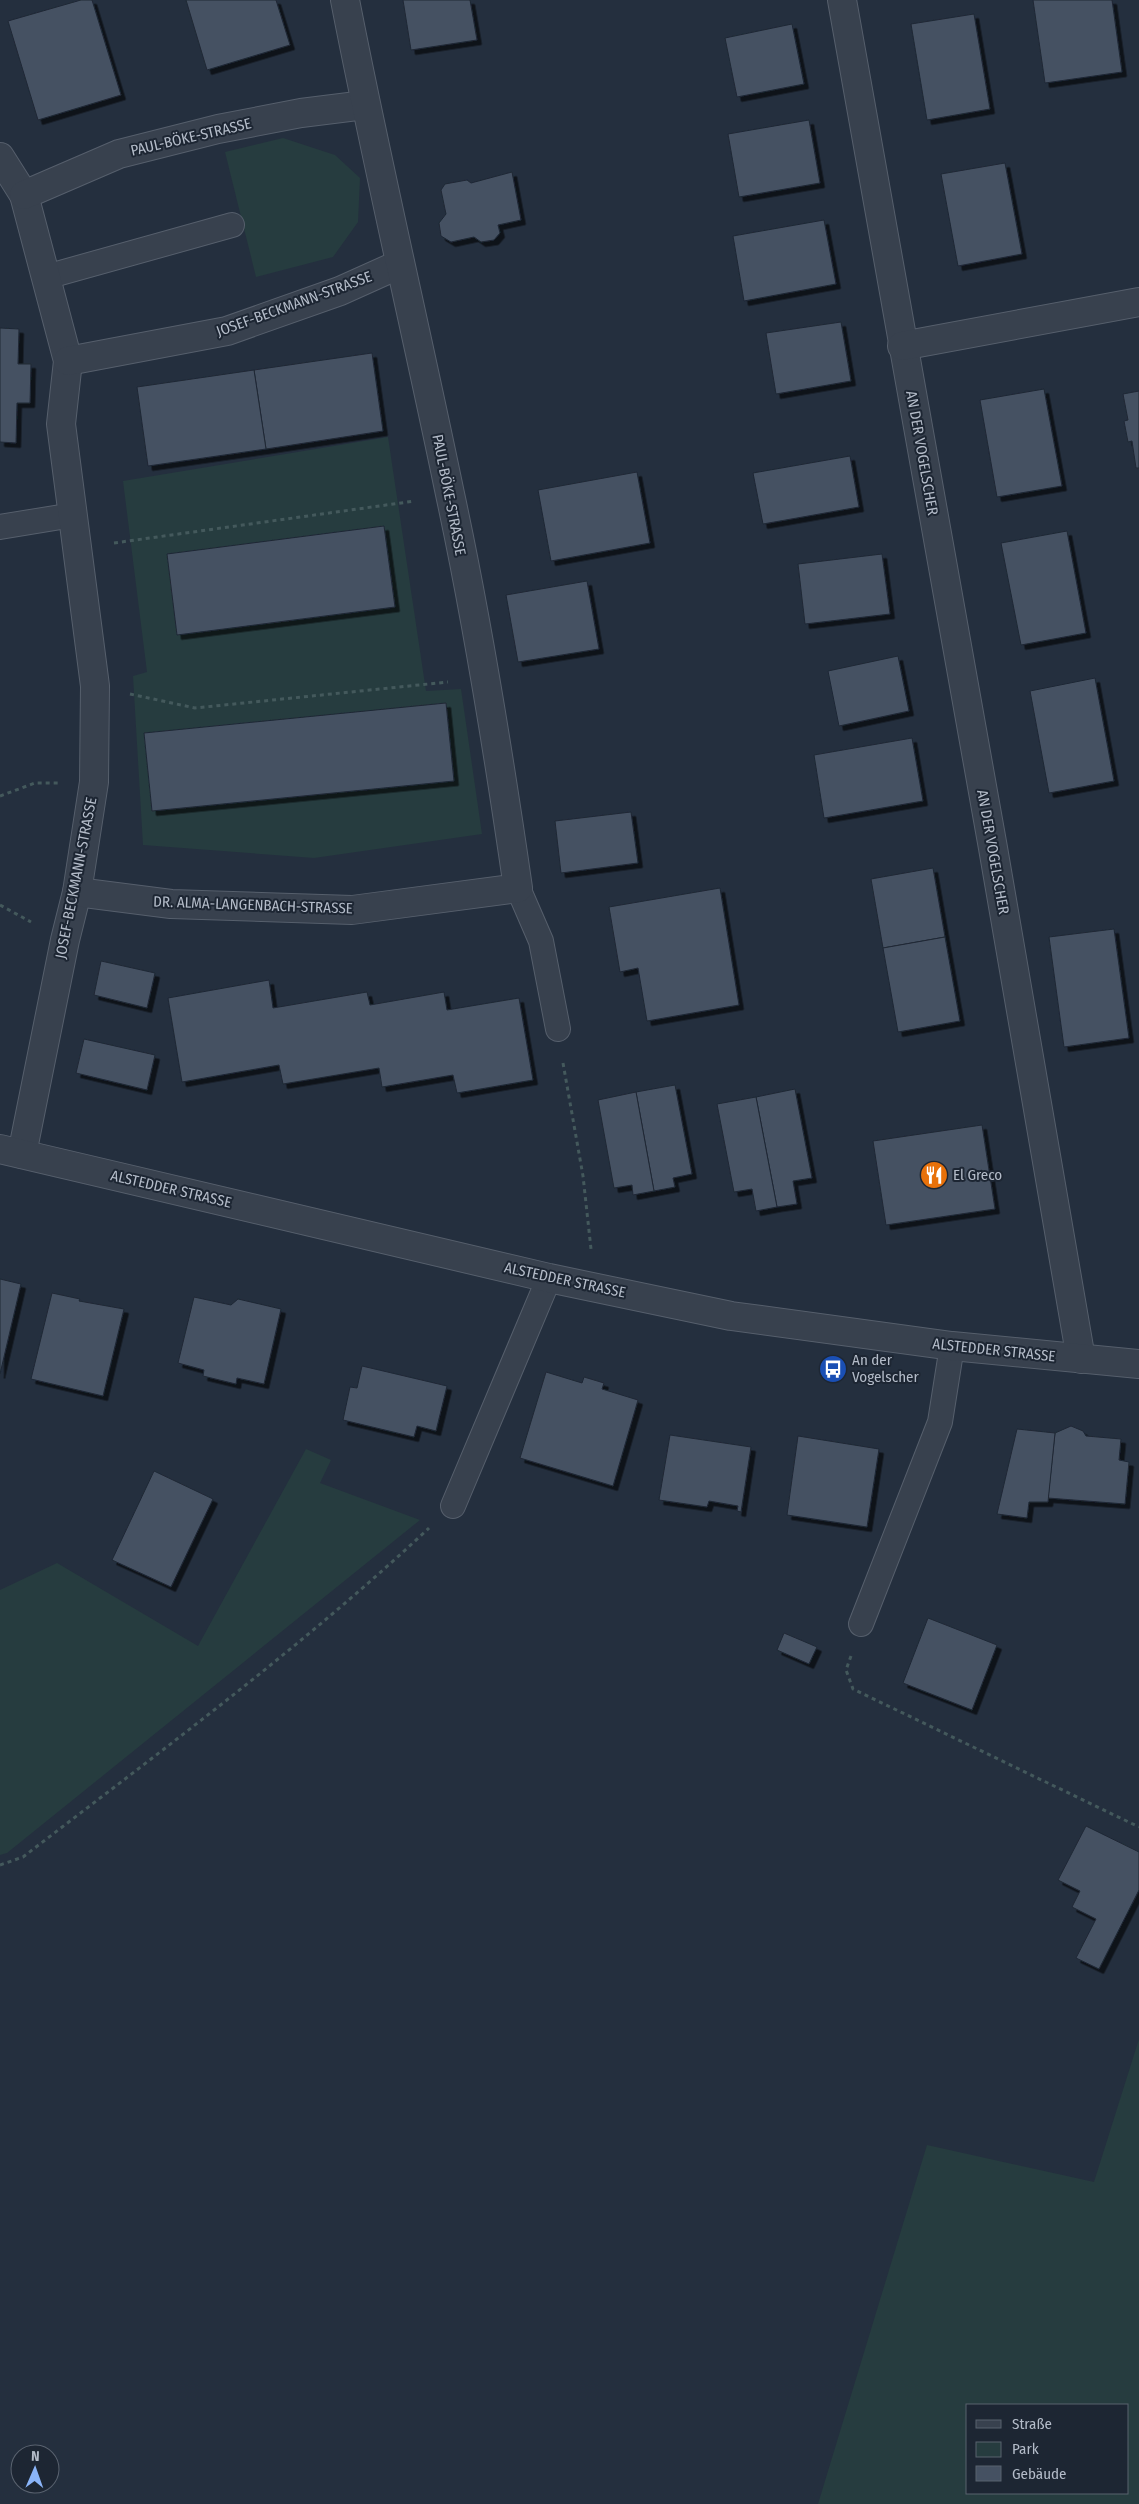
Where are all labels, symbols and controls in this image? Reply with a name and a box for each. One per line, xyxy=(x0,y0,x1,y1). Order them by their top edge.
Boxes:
street label: PAUL-BÖKE-STRASSE xyxy=(129,114,253,160)
street label: JOSEF-BECKMANN-STRASSE xyxy=(214,267,374,341)
street label: AN DER VOGELSCHER xyxy=(902,389,942,517)
street label: PAUL-BÖKE-STRASSE xyxy=(428,433,470,557)
street label: AN DER VOGELSCHER xyxy=(973,788,1013,916)
street label: JOSEF-BECKMANN-STRASSE xyxy=(52,796,100,960)
street label: DR. ALMA-LANGENBACH-STRASSE xyxy=(153,893,353,917)
restaurant icon: El Greco xyxy=(919,1160,949,1190)
street label: ALSTEDDER STRASSE xyxy=(109,1166,233,1212)
place label: El Greco xyxy=(953,1166,1002,1184)
street label: ALSTEDDER STRASSE xyxy=(503,1258,627,1302)
street label: ALSTEDDER STRASSE xyxy=(932,1335,1056,1365)
place label: An der Vogelscher xyxy=(852,1351,919,1386)
bus stop icon: An der Vogelscher xyxy=(818,1354,848,1384)
legend xyxy=(966,2404,1129,2494)
text: Straße xyxy=(1012,2415,1052,2433)
text: Park xyxy=(1012,2440,1039,2458)
north arrow xyxy=(10,2444,60,2494)
text: N xyxy=(31,2448,40,2465)
text: Gebäude xyxy=(1012,2465,1067,2483)

